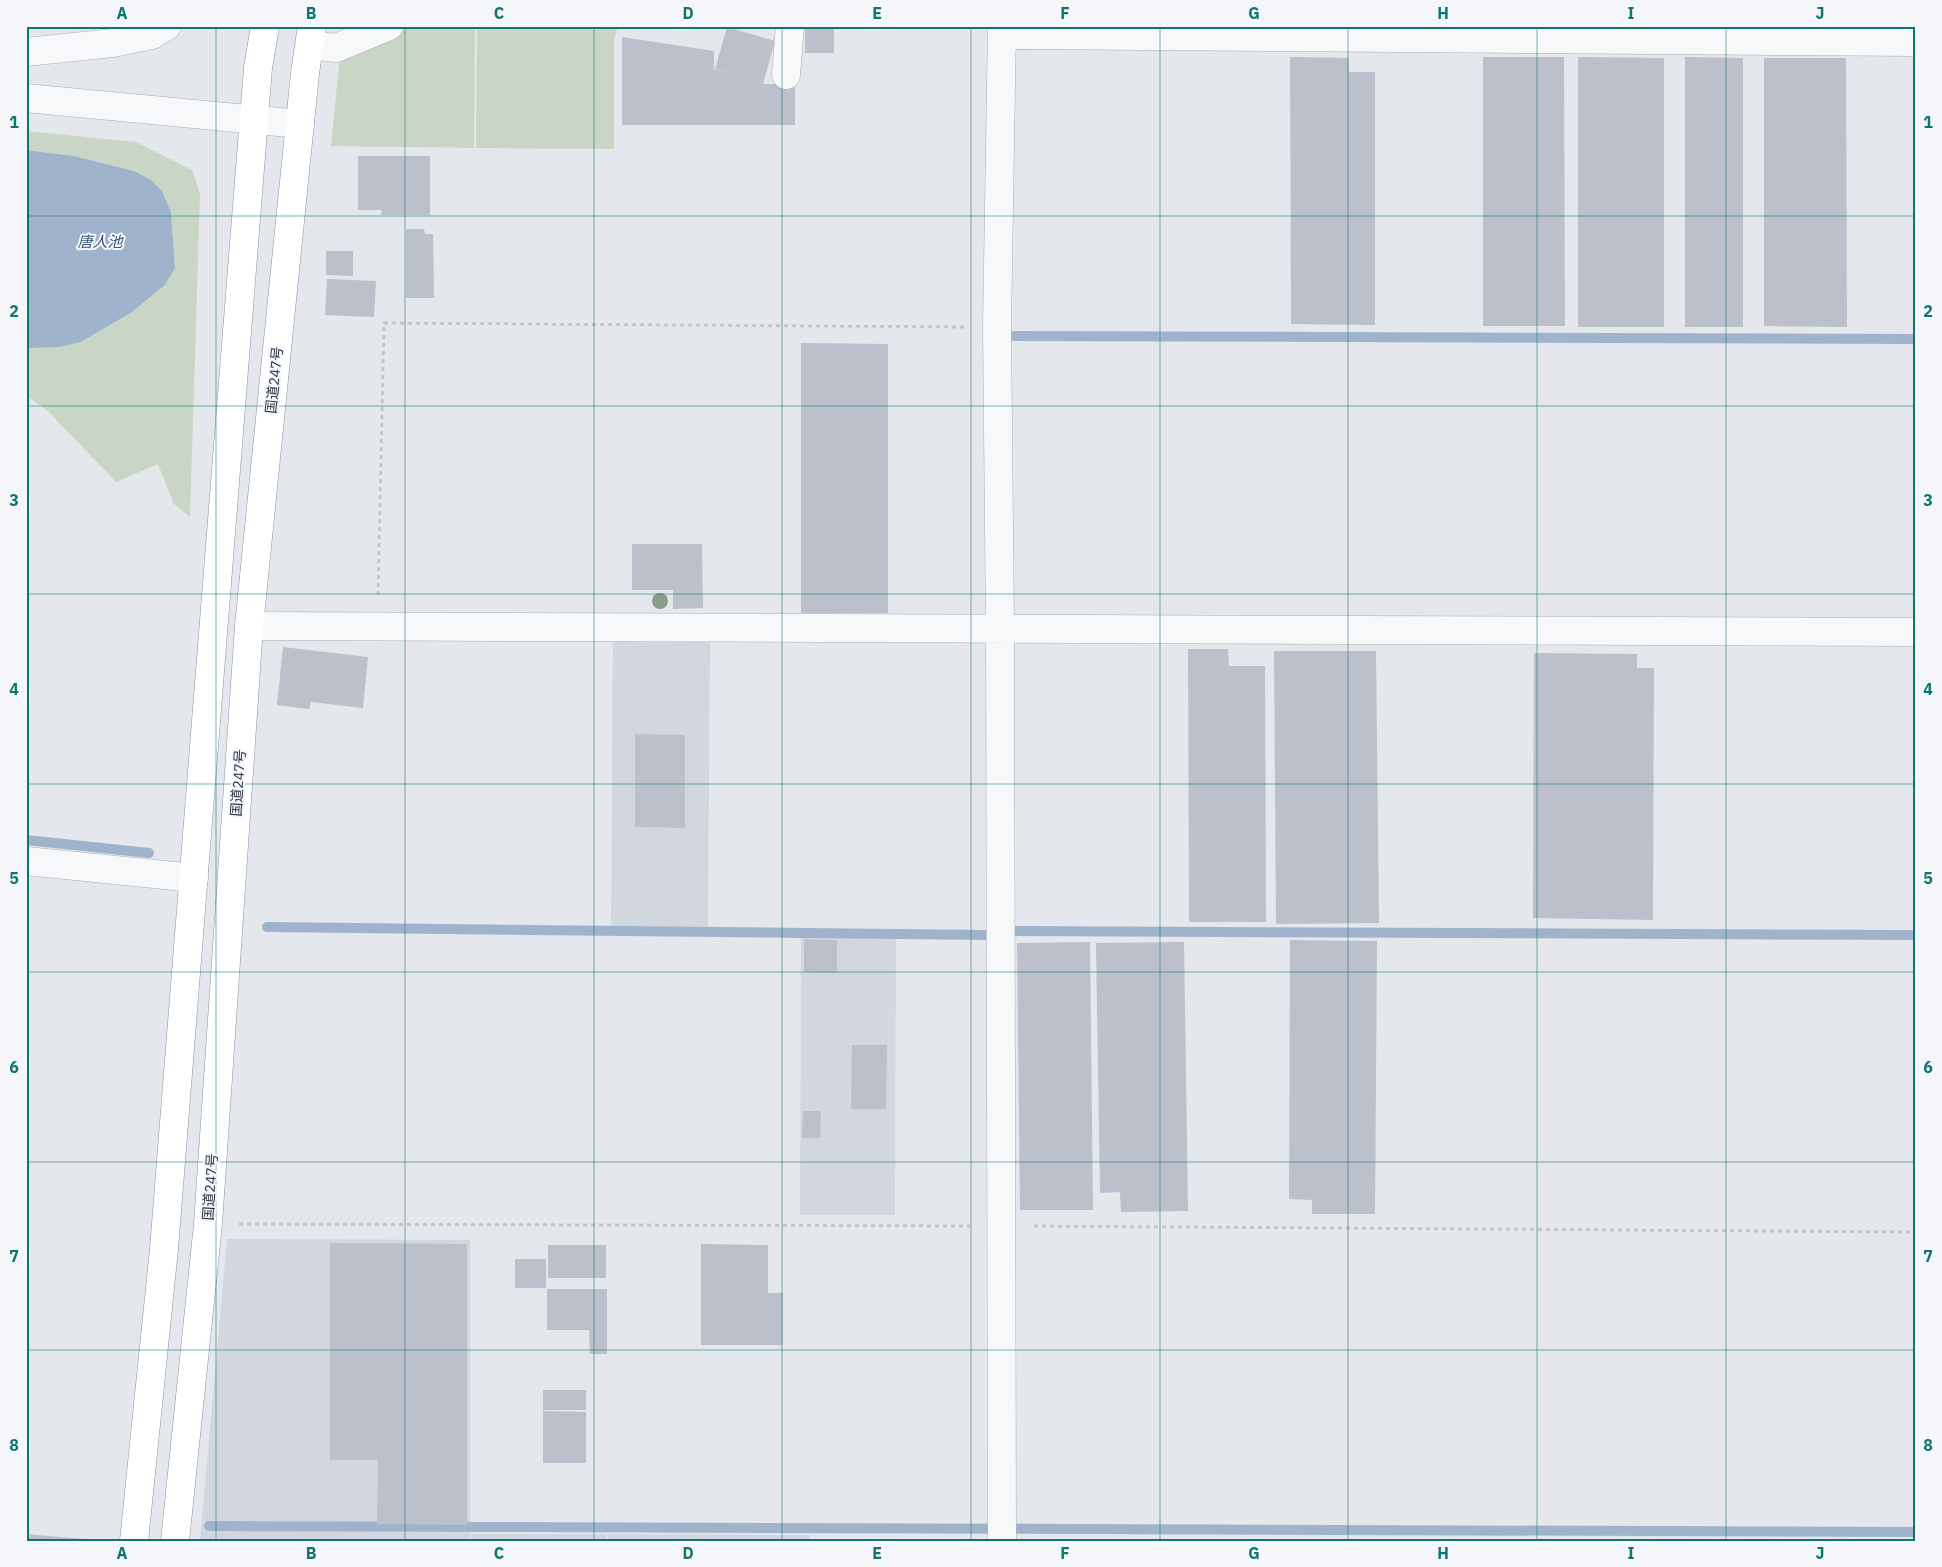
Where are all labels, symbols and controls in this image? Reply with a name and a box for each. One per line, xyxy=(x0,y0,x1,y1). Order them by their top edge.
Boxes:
text: A xyxy=(117,3,128,23)
text: B xyxy=(306,3,317,23)
text: C xyxy=(494,3,504,23)
text: D xyxy=(682,3,694,23)
text: E xyxy=(872,3,882,23)
text: F xyxy=(1060,3,1070,23)
text: G xyxy=(1248,3,1260,23)
text: H xyxy=(1437,3,1449,23)
text: I xyxy=(1628,3,1635,23)
text: J xyxy=(1816,3,1824,23)
text: 1 xyxy=(9,112,19,132)
text: 1 xyxy=(1923,112,1933,132)
water label: 唐人池 xyxy=(77,232,124,251)
text: 2 xyxy=(9,301,19,321)
text: 2 xyxy=(1923,301,1933,321)
street label: 国道247号 xyxy=(262,346,286,414)
text: 3 xyxy=(9,490,19,510)
text: 3 xyxy=(1923,490,1933,510)
text: 4 xyxy=(9,679,19,699)
text: 4 xyxy=(1923,679,1933,699)
street label: 国道247号 xyxy=(227,749,249,817)
text: 5 xyxy=(9,868,19,888)
text: 5 xyxy=(1923,868,1933,888)
text: 6 xyxy=(9,1057,19,1077)
text: 6 xyxy=(1923,1057,1933,1077)
street label: 国道247号 xyxy=(199,1153,221,1221)
text: 7 xyxy=(9,1246,19,1266)
text: 7 xyxy=(1923,1246,1933,1266)
text: 8 xyxy=(9,1435,19,1455)
text: 8 xyxy=(1923,1435,1933,1455)
text: A xyxy=(117,1543,128,1563)
text: B xyxy=(306,1543,317,1563)
text: C xyxy=(494,1543,504,1563)
text: D xyxy=(682,1543,694,1563)
text: E xyxy=(872,1543,882,1563)
text: F xyxy=(1060,1543,1070,1563)
text: G xyxy=(1248,1543,1260,1563)
text: H xyxy=(1437,1543,1449,1563)
text: I xyxy=(1628,1543,1635,1563)
text: J xyxy=(1816,1543,1824,1563)

